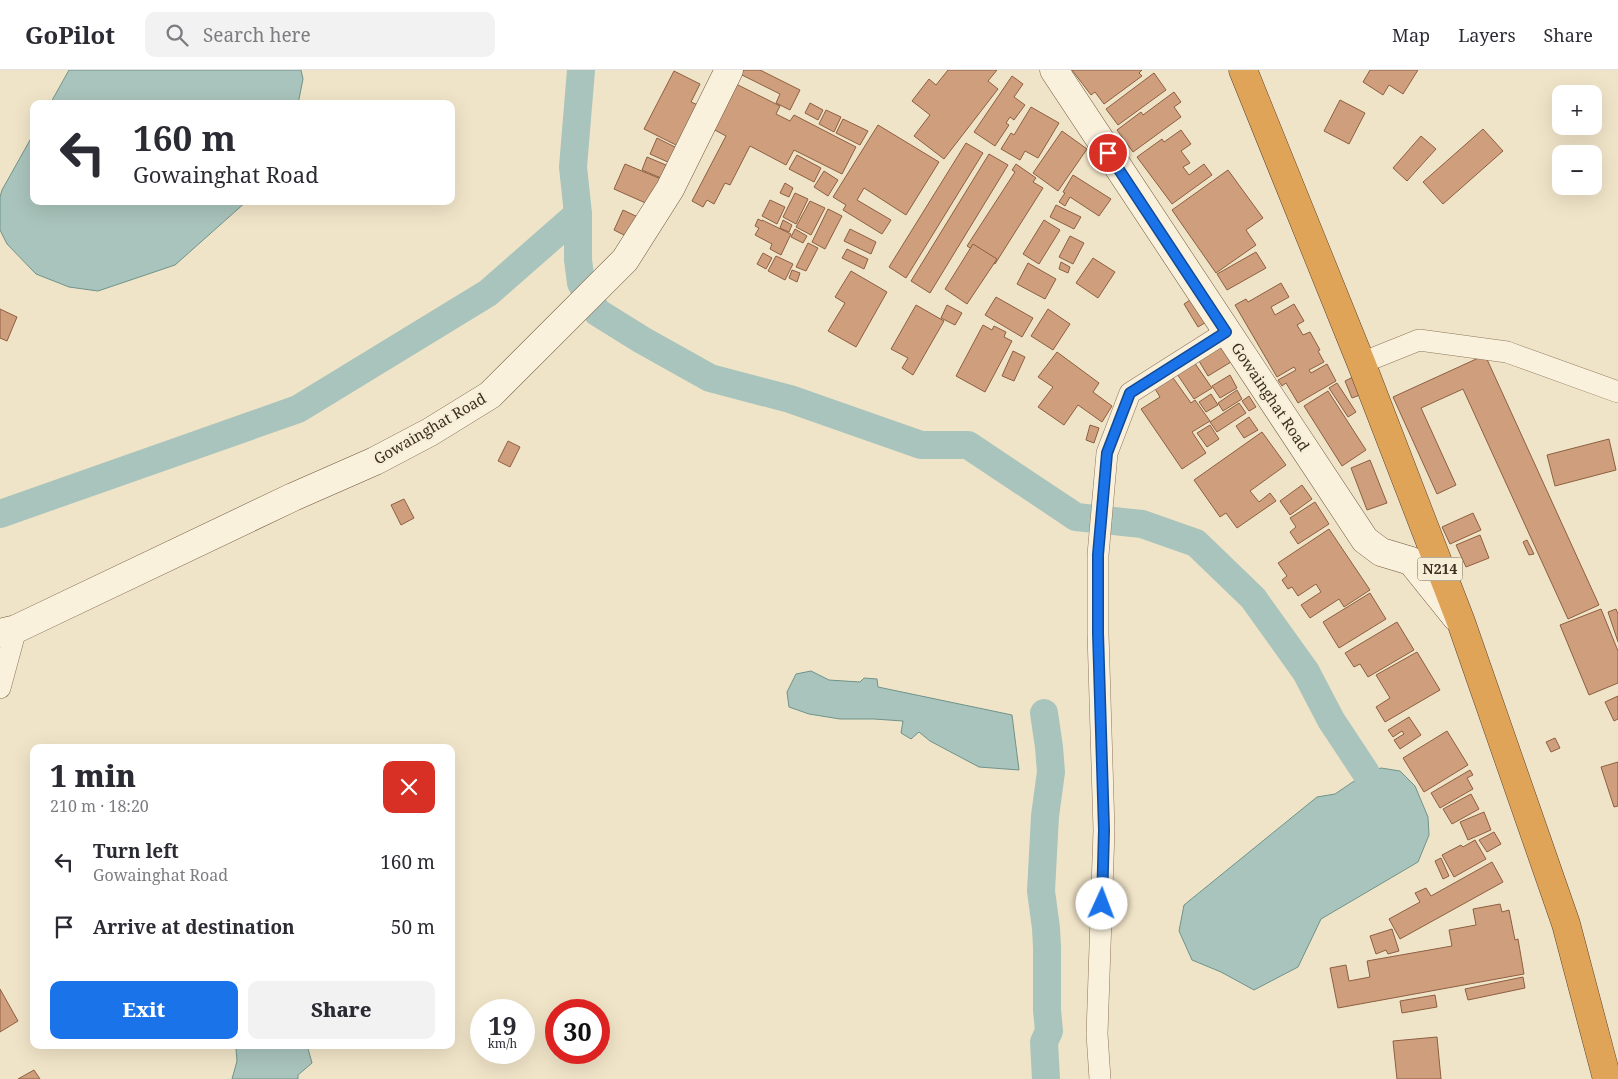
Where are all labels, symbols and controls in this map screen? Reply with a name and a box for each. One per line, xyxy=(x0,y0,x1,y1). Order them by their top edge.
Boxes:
search box xyxy=(145,12,495,57)
text: GoPilot xyxy=(25,18,115,51)
icon: search xyxy=(163,21,191,49)
text: Search here xyxy=(203,22,311,48)
text: Map xyxy=(1392,23,1430,47)
text: Layers xyxy=(1458,23,1516,47)
text: Share xyxy=(1544,23,1593,47)
map controls xyxy=(1552,85,1602,195)
button: + xyxy=(1552,85,1602,135)
text: 160 m xyxy=(133,114,236,161)
icon: left xyxy=(50,120,115,185)
pin xyxy=(1087,132,1129,174)
icon: arrive xyxy=(1094,139,1122,167)
button: − xyxy=(1552,145,1602,195)
text: Gowainghat Road xyxy=(133,159,319,189)
street label: Gowainghat Road xyxy=(1227,338,1315,455)
street label: Gowainghat Road xyxy=(370,388,489,468)
road number: N214 xyxy=(1418,558,1462,580)
text: 1 min xyxy=(50,755,136,796)
button: close xyxy=(383,761,435,813)
text: 210 m · 18:20 xyxy=(50,795,149,817)
text: Turn left xyxy=(93,838,179,864)
icon: left xyxy=(50,848,78,876)
text: 160 m xyxy=(380,849,435,875)
text: Gowainghat Road xyxy=(93,864,228,886)
position arrow xyxy=(1075,877,1127,929)
icon: arrive xyxy=(50,913,78,941)
text: Arrive at destination xyxy=(93,914,295,940)
text: 50 m xyxy=(391,914,435,940)
button: Exit xyxy=(50,981,238,1039)
button: Share xyxy=(248,981,435,1039)
speed limit sign: 30 xyxy=(545,999,610,1064)
text: 19 xyxy=(488,1008,517,1042)
text: km/h xyxy=(488,1035,517,1052)

